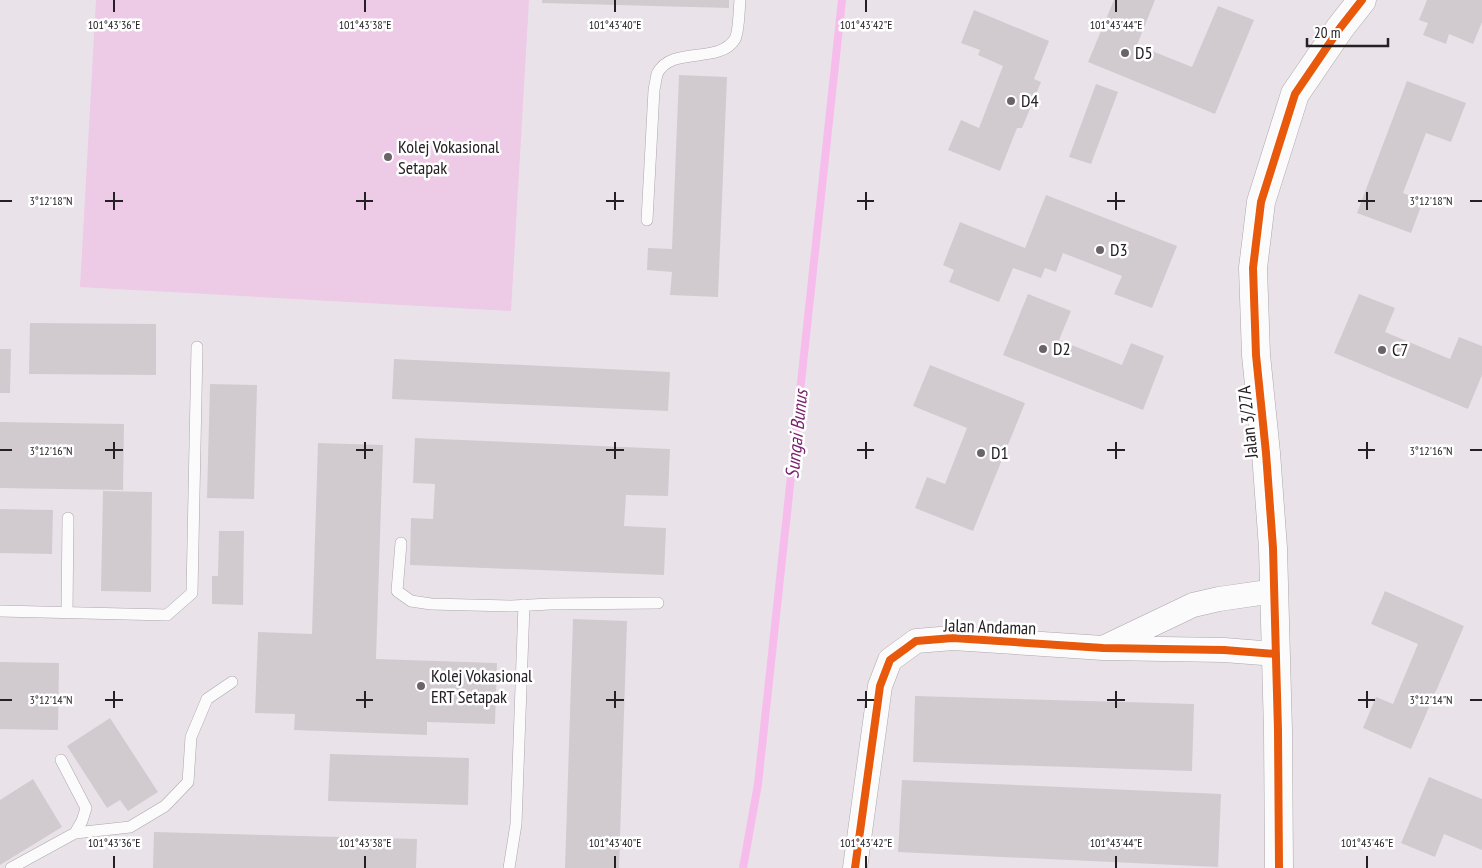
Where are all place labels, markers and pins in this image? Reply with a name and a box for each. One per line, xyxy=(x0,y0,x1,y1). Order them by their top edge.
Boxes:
place label: D5 xyxy=(1135,41,1153,64)
marker: D5 xyxy=(1119,47,1131,59)
place label: D4 xyxy=(1021,89,1039,112)
marker: D4 xyxy=(1005,95,1017,107)
place label: Kolej Vokasional Setapak xyxy=(398,135,500,179)
marker: Kolej Vokasional Setapak xyxy=(382,151,394,163)
place label: D3 xyxy=(1110,238,1128,261)
marker: D3 xyxy=(1094,244,1106,256)
place label: D2 xyxy=(1053,337,1071,360)
place label: C7 xyxy=(1392,338,1408,361)
marker: D2 xyxy=(1037,343,1049,355)
marker: C7 xyxy=(1376,344,1388,356)
place label: D1 xyxy=(991,441,1009,464)
marker: D1 xyxy=(975,447,987,459)
place label: Kolej Vokasional ERT Setapak xyxy=(431,664,533,708)
marker: Kolej Vokasional ERT Setapak xyxy=(415,680,427,692)

